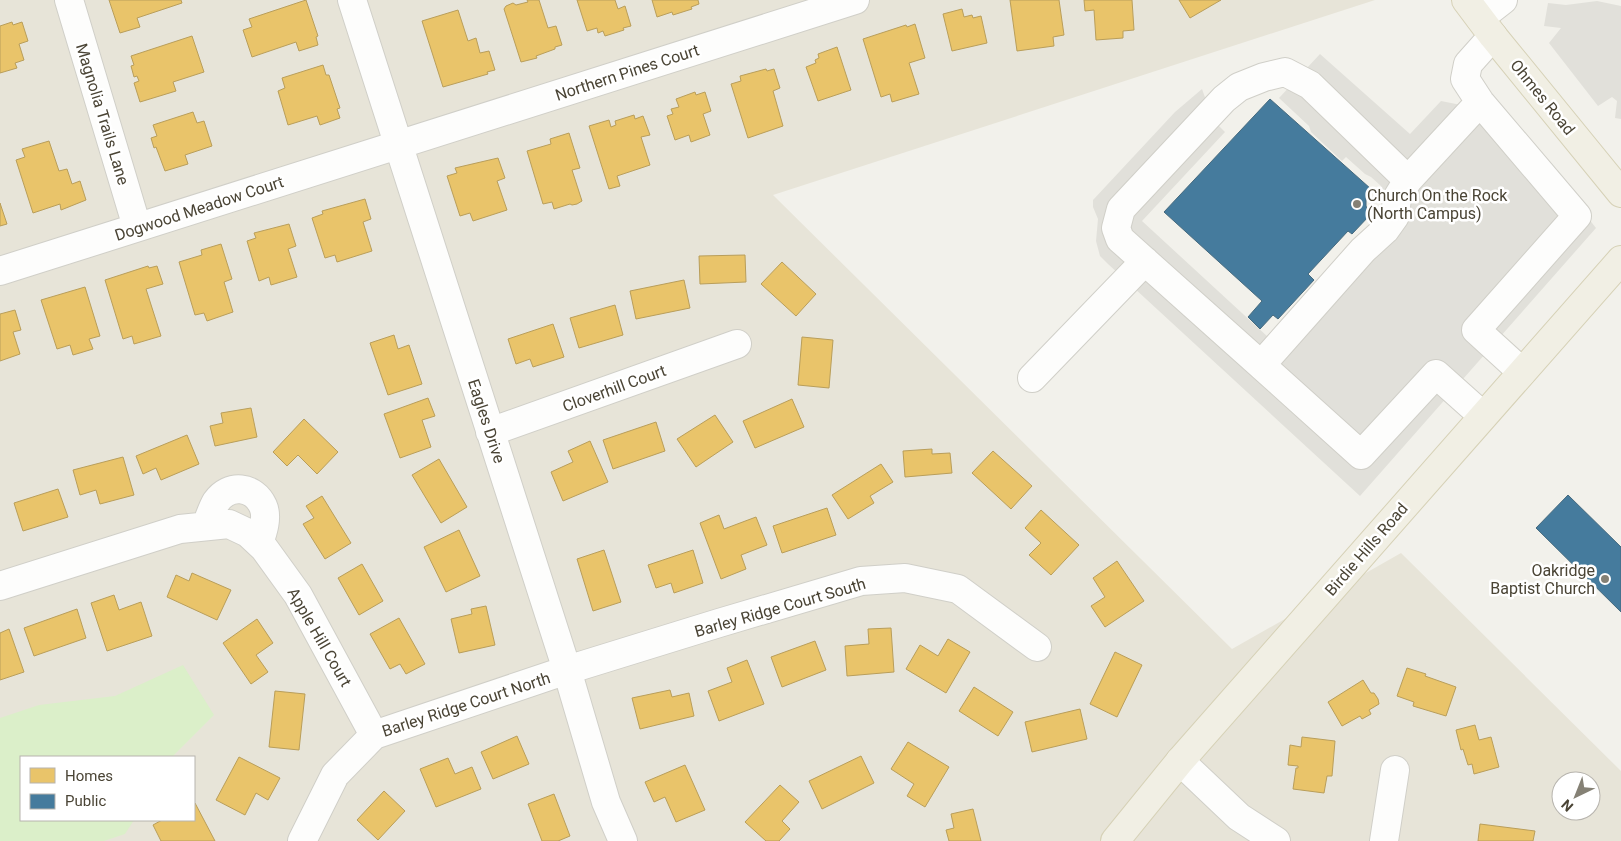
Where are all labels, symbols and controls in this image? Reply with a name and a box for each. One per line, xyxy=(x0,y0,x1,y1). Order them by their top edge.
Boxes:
street label: Northern Pines Court xyxy=(553,40,701,105)
street label: Magnolia Trails Lane xyxy=(72,41,133,187)
street label: Ohmes Road xyxy=(1507,56,1579,139)
street label: Dogwood Meadow Court xyxy=(112,172,286,245)
place label: Church On the Rock (North Campus) xyxy=(1367,186,1508,223)
marker: Church On the Rock (North Campus) xyxy=(1351,198,1363,210)
street label: Cloverhill Court xyxy=(560,361,669,416)
street label: Eagles Drive xyxy=(464,377,509,466)
street label: Birdie Hills Road xyxy=(1321,499,1412,600)
place label: Oakridge Baptist Church xyxy=(1490,561,1595,598)
marker: Oakridge Baptist Church xyxy=(1599,573,1611,585)
street label: Barley Ridge Court South xyxy=(692,574,868,641)
street label: Apple Hill Court xyxy=(284,584,356,690)
street label: Barley Ridge Court North xyxy=(380,668,553,741)
legend xyxy=(20,756,195,821)
text: Homes xyxy=(65,767,113,785)
north arrow xyxy=(1551,771,1601,821)
text: Public xyxy=(65,792,106,810)
text: N xyxy=(1558,796,1576,815)

